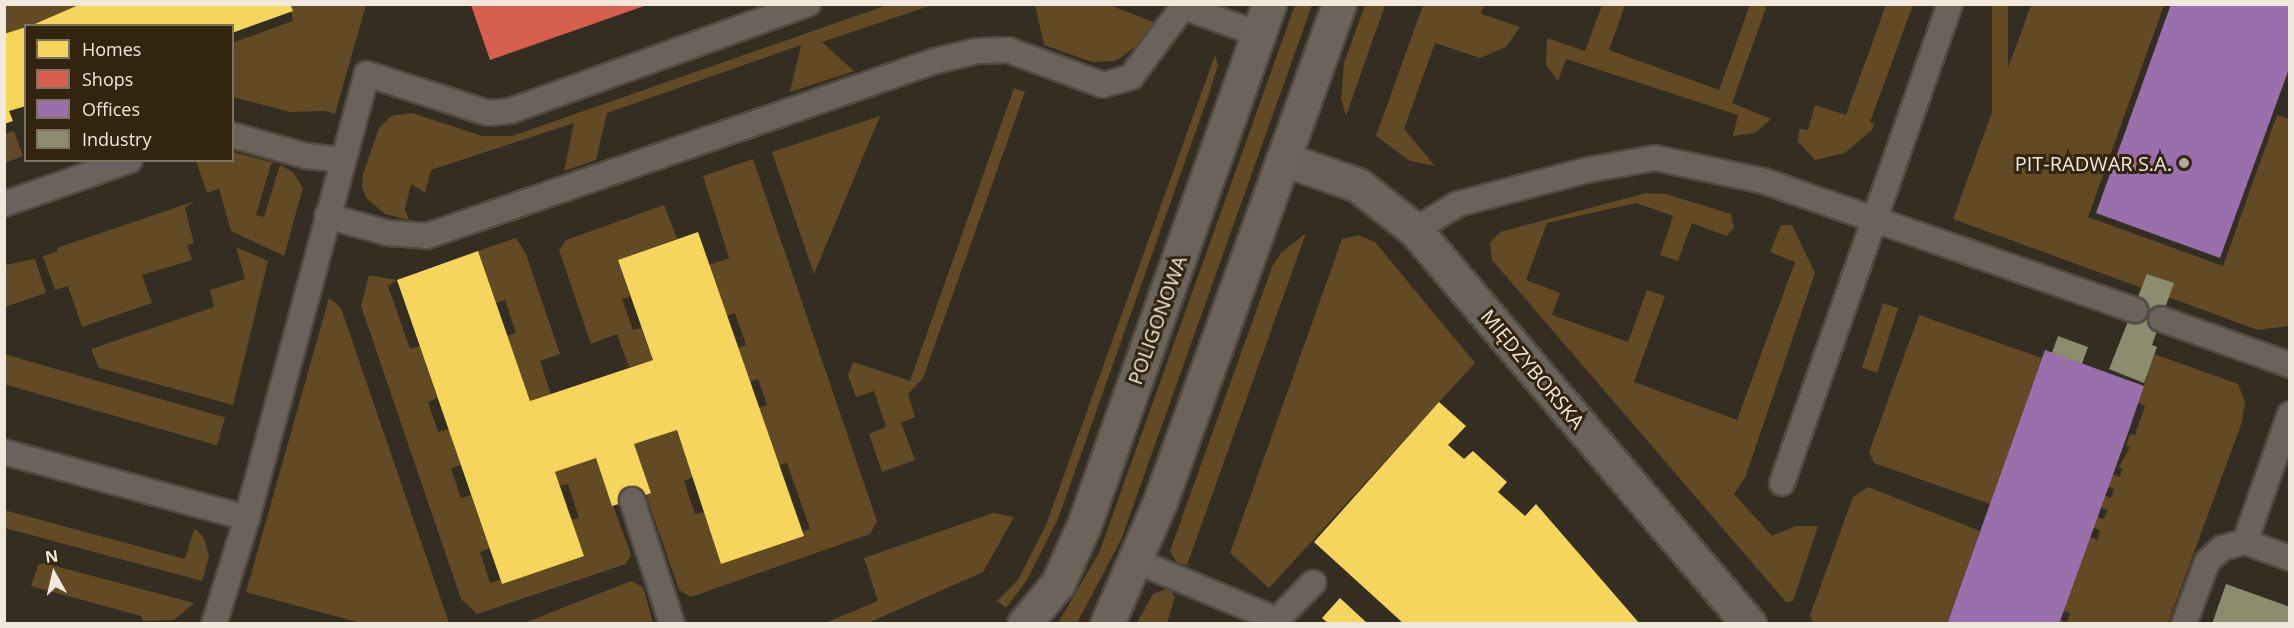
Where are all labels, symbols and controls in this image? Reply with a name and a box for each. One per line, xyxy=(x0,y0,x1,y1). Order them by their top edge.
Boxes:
legend xyxy=(24,24,234,162)
text: Homes xyxy=(82,37,141,61)
text: Shops xyxy=(82,67,133,91)
text: Offices xyxy=(82,97,140,121)
text: Industry xyxy=(82,127,152,151)
place label: PIT-RADWAR S.A. xyxy=(2015,151,2172,175)
marker: PIT-RADWAR S.A. xyxy=(2177,156,2191,170)
street label: POLIGONOWA xyxy=(1123,252,1191,388)
street label: MIĘDZYBORSKA xyxy=(1476,304,1590,434)
north arrow xyxy=(24,544,84,604)
text: N xyxy=(44,544,59,568)

